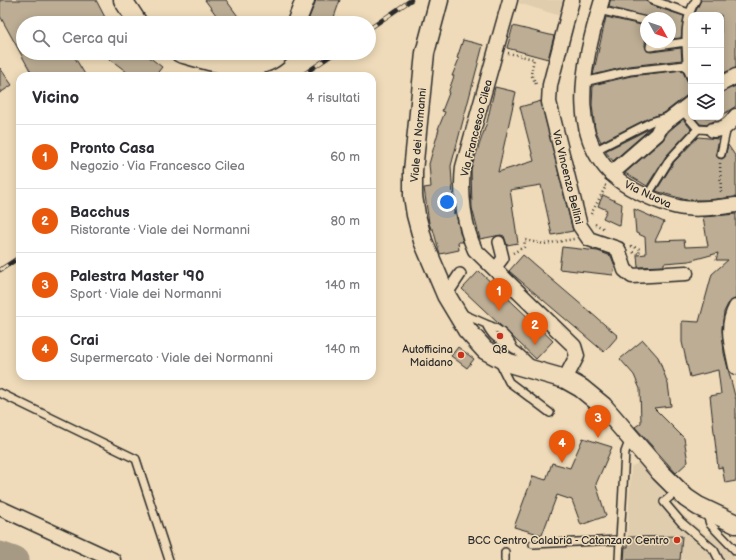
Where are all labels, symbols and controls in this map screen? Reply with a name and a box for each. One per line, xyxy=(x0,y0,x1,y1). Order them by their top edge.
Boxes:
north arrow xyxy=(640,12,676,48)
map controls xyxy=(688,12,724,120)
button: + xyxy=(688,12,724,48)
search box xyxy=(16,16,376,60)
icon: search xyxy=(30,27,52,49)
text: Cerca qui xyxy=(62,29,128,48)
button: − xyxy=(688,48,724,84)
street label: Via Francesco Cilea xyxy=(458,78,495,178)
button: layers xyxy=(688,84,724,120)
street label: Viale dei Normanni xyxy=(408,87,429,183)
text: Vicino xyxy=(32,88,79,108)
text: 4 risultati xyxy=(306,90,360,106)
street label: Via Vincenzo Bellini xyxy=(549,128,586,226)
text: Pronto Casa xyxy=(70,139,155,158)
text: 1 xyxy=(42,149,48,165)
text: 60 m xyxy=(330,149,360,165)
text: Negozio · Via Francesco Cilea xyxy=(70,158,245,174)
street label: Via Nuova xyxy=(622,178,673,211)
your location xyxy=(437,192,457,212)
text: Bacchus xyxy=(70,203,130,222)
text: 2 xyxy=(41,213,49,229)
text: 80 m xyxy=(331,213,360,229)
text: Ristorante · Viale dei Normanni xyxy=(70,222,250,238)
text: Palestra Master '90 xyxy=(70,267,204,286)
text: 3 xyxy=(41,277,49,293)
text: 140 m xyxy=(325,277,360,293)
pin: 1 xyxy=(486,278,512,311)
text: Sport · Viale dei Normanni xyxy=(70,286,222,302)
pin: 2 xyxy=(522,312,548,345)
text: Crai xyxy=(70,331,99,350)
marker: Q8 xyxy=(495,331,505,341)
text: 4 xyxy=(41,341,49,357)
text: 140 m xyxy=(325,341,360,357)
place label: Autofficina Maidano xyxy=(402,343,453,369)
place label: Q8 xyxy=(493,343,507,356)
text: Supermercato · Viale dei Normanni xyxy=(70,350,273,366)
marker: Autofficina Maidano xyxy=(456,350,466,360)
pin: 3 xyxy=(585,405,611,438)
pin: 4 xyxy=(549,430,575,463)
place label: BCC Centro Calabria - Catanzaro Centro xyxy=(467,534,669,547)
marker: BCC Centro Calabria - Catanzaro Centro xyxy=(672,535,682,545)

